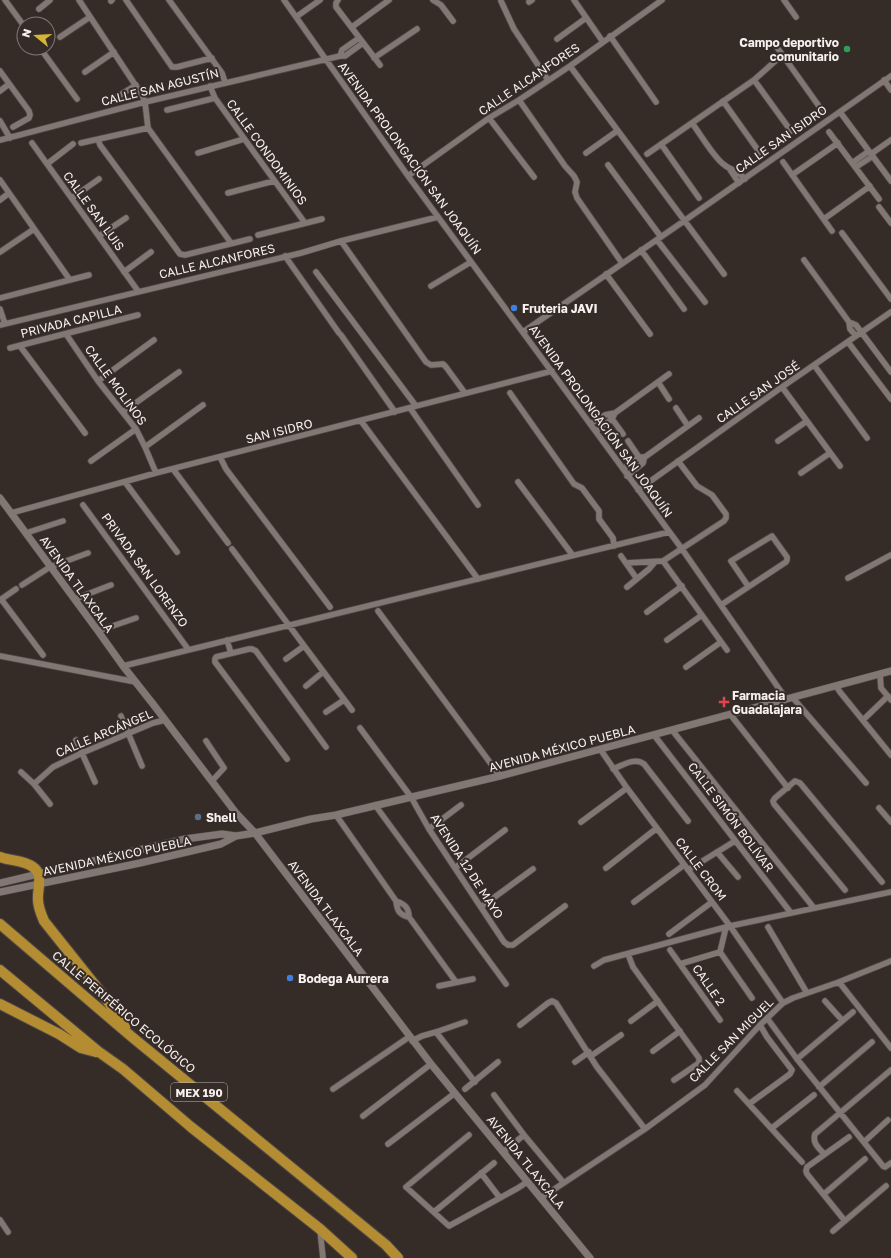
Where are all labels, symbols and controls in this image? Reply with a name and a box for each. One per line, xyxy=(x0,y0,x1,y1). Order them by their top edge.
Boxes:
north arrow xyxy=(16,16,56,56)
text: N xyxy=(19,27,33,39)
place label: Campo deportivo comunitario xyxy=(739,35,839,64)
street label: CALLE ALCANFORES xyxy=(476,39,583,118)
marker: Campo deportivo comunitario xyxy=(842,44,852,54)
street label: AVENIDA PROLONGACIÓN SAN JOAQUÍN xyxy=(335,59,485,257)
street label: CALLE SAN AGUSTÍN xyxy=(100,65,220,109)
street label: CALLE CONDOMINIOS xyxy=(224,96,311,208)
street label: CALLE SAN ISIDRO xyxy=(732,102,830,176)
street label: CALLE SAN LUIS xyxy=(60,168,128,254)
street label: CALLE ALCANFORES xyxy=(158,240,277,282)
street label: PRIVADA CAPILLA xyxy=(19,301,123,341)
place label: Fruteria JAVI xyxy=(522,301,598,316)
marker: Fruteria JAVI xyxy=(509,303,519,313)
street label: AVENIDA PROLONGACIÓN SAN JOAQUÍN xyxy=(526,322,676,520)
street label: CALLE MOLINOS xyxy=(82,342,150,428)
street label: CALLE SAN JOSÉ xyxy=(713,358,803,426)
street label: SAN ISIDRO xyxy=(244,415,314,447)
street label: PRIVADA SAN LORENZO xyxy=(99,510,192,630)
street label: AVENIDA TLAXCALA xyxy=(37,533,117,635)
place label: Farmacia Guadalajara xyxy=(732,688,802,717)
marker: Farmacia Guadalajara xyxy=(719,697,729,707)
street label: CALLE ARCÁNGEL xyxy=(53,706,155,760)
street label: AVENIDA MÉXICO PUEBLA xyxy=(487,721,637,775)
street label: CALLE SIMÓN BOLÍVAR xyxy=(685,759,777,875)
place label: Shell xyxy=(206,810,236,825)
street label: AVENIDA 12 DE MAYO xyxy=(427,811,507,921)
marker: Shell xyxy=(193,812,203,822)
street label: AVENIDA MÉXICO PUEBLA xyxy=(42,833,192,879)
street label: CALLE CROM xyxy=(672,834,730,904)
street label: AVENIDA TLAXCALA xyxy=(285,857,367,959)
street label: CALLE PERIFÉRICO ECOLÓGICO xyxy=(49,948,199,1076)
street label: CALLE 2 xyxy=(689,961,729,1009)
place label: Bodega Aurrera xyxy=(298,971,389,986)
marker: Bodega Aurrera xyxy=(285,973,295,983)
street label: CALLE SAN MIGUEL xyxy=(686,995,776,1085)
road number: MEX 190 xyxy=(171,1083,227,1101)
street label: AVENIDA TLAXCALA xyxy=(484,1112,568,1212)

